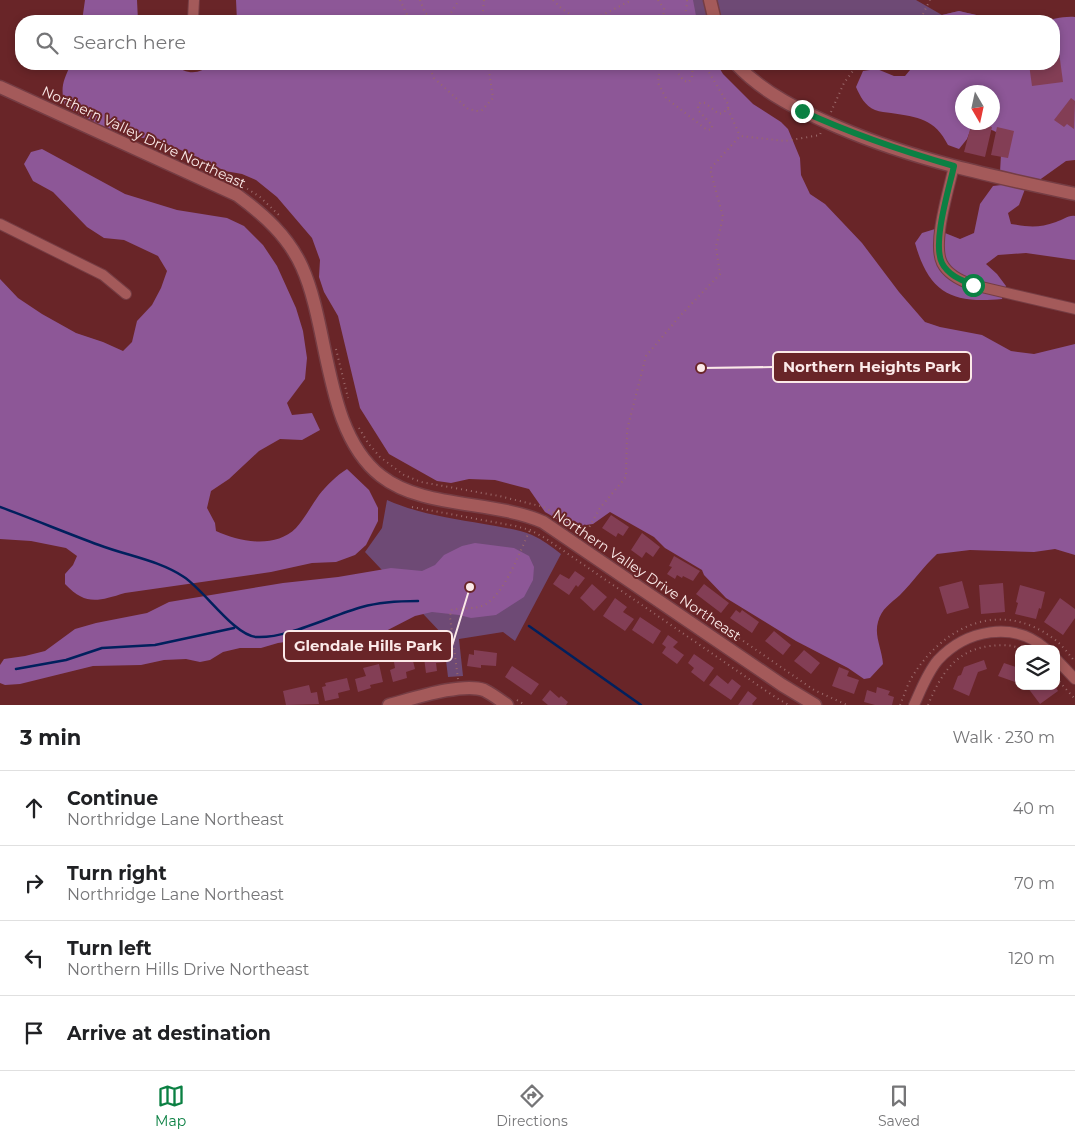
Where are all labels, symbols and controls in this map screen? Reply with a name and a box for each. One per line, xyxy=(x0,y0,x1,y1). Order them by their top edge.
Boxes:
search box xyxy=(15,15,1060,70)
icon: search xyxy=(33,29,61,57)
text: Search here xyxy=(73,31,186,54)
street label: Northern Valley Drive Northeast xyxy=(39,82,249,192)
north arrow xyxy=(955,85,1000,130)
route end xyxy=(791,100,814,123)
route start xyxy=(962,274,985,297)
callout: Northern Heights Park xyxy=(773,352,971,382)
text: Northern Heights Park xyxy=(783,357,961,376)
street label: Northern Valley Drive Northeast xyxy=(549,505,745,645)
callout: Glendale Hills Park xyxy=(284,631,452,661)
text: Glendale Hills Park xyxy=(294,636,442,655)
map controls xyxy=(1015,645,1060,690)
button: layers xyxy=(1015,645,1060,690)
text: 3 min xyxy=(20,725,81,750)
text: Walk · 230 m xyxy=(953,728,1055,747)
text: Continue xyxy=(67,787,158,810)
icon: ahead xyxy=(20,794,48,822)
text: 40 m xyxy=(1013,799,1055,818)
text: Northridge Lane Northeast xyxy=(67,810,284,829)
text: Turn right xyxy=(67,862,167,885)
icon: right xyxy=(20,869,48,897)
text: 70 m xyxy=(1014,874,1055,893)
text: Northridge Lane Northeast xyxy=(67,885,284,904)
text: Turn left xyxy=(67,937,152,960)
icon: left xyxy=(20,944,48,972)
text: 120 m xyxy=(1008,949,1055,968)
text: Northern Hills Drive Northeast xyxy=(67,960,309,979)
icon: arrive xyxy=(20,1019,48,1047)
text: Arrive at destination xyxy=(67,1022,271,1045)
tab: Map xyxy=(155,1082,186,1130)
tab: Directions xyxy=(496,1082,568,1130)
tab: Saved xyxy=(878,1082,920,1130)

